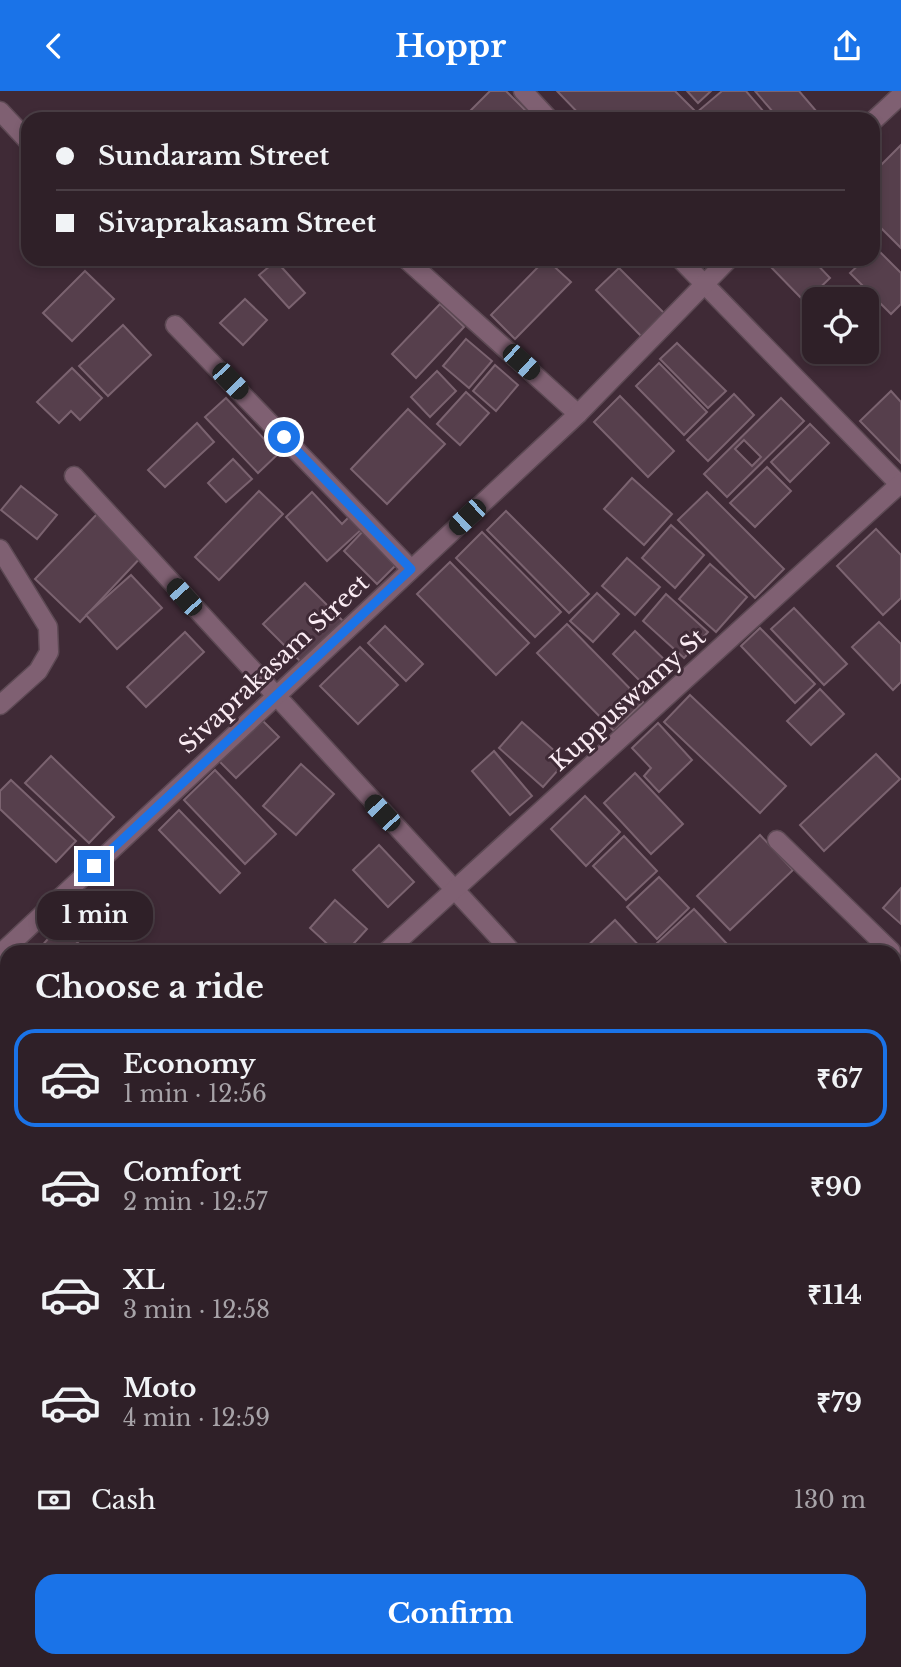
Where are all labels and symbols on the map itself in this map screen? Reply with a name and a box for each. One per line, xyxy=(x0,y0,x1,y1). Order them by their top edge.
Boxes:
car xyxy=(499,340,544,384)
car xyxy=(208,359,253,403)
route start xyxy=(268,421,300,453)
car xyxy=(445,495,490,539)
street label: Sivaprakasam Street xyxy=(173,568,375,759)
car xyxy=(163,574,206,620)
street label: Kuppuswamy St xyxy=(544,622,711,777)
car xyxy=(360,790,405,836)
route end xyxy=(78,850,110,882)
callout: 1 min xyxy=(36,891,152,939)

